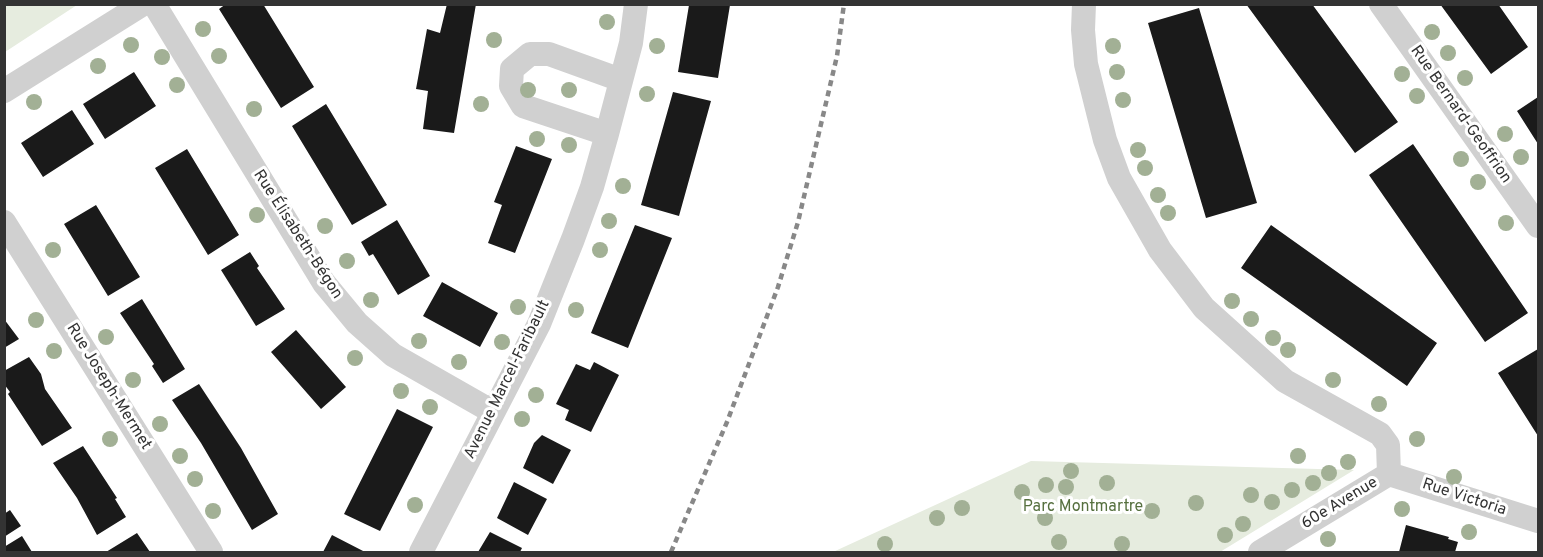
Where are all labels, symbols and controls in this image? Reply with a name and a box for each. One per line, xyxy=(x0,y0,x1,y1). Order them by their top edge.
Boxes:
street label: Rue Bernard-Geoffrion xyxy=(1405,42,1515,188)
street label: Rue Élisabeth-Bégon xyxy=(248,167,346,303)
street label: Avenue Marcel-Faribault xyxy=(461,297,555,463)
street label: Rue Joseph-Mermet xyxy=(61,320,155,454)
street label: 60e Avenue xyxy=(1298,474,1382,534)
street label: Rue Victoria xyxy=(1419,475,1509,521)
park label: Parc Montmartre xyxy=(1023,498,1143,518)

